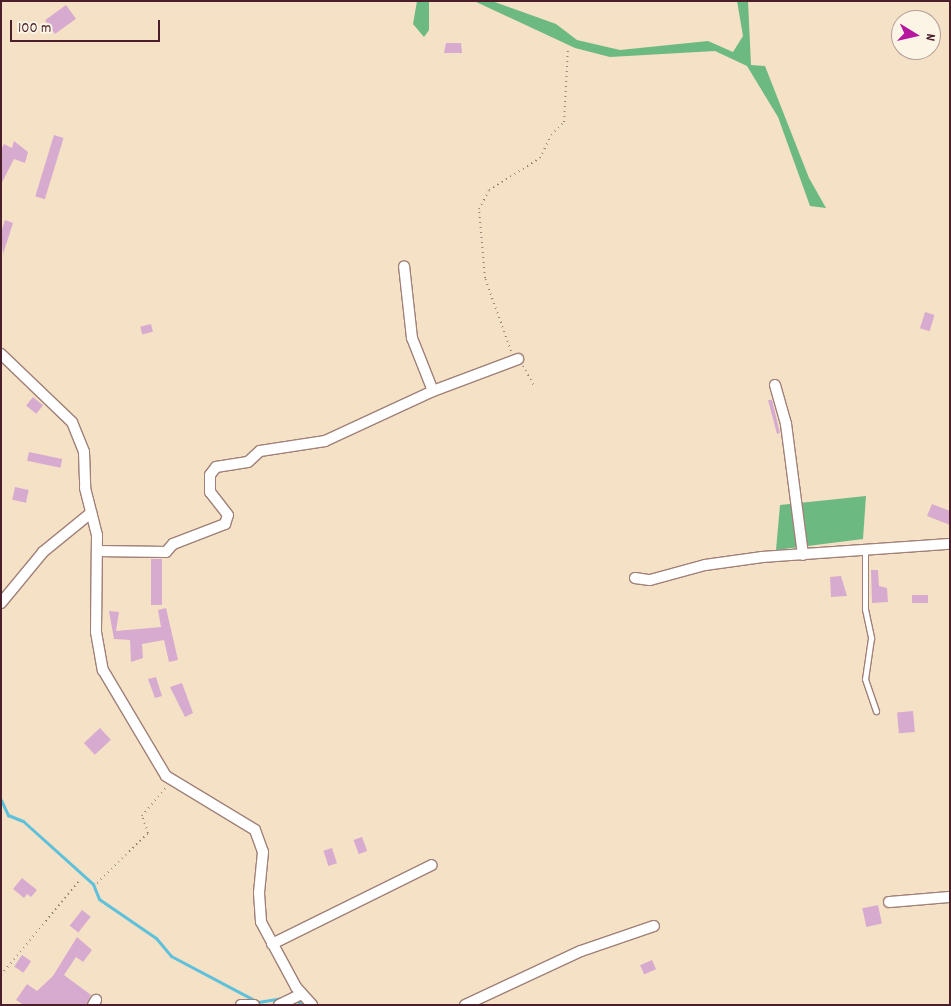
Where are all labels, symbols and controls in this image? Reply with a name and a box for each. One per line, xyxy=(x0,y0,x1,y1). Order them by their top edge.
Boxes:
scale bar xyxy=(12,10,162,42)
north arrow xyxy=(891,10,941,60)
text: 100 m xyxy=(18,18,51,40)
text: N xyxy=(919,32,940,42)

